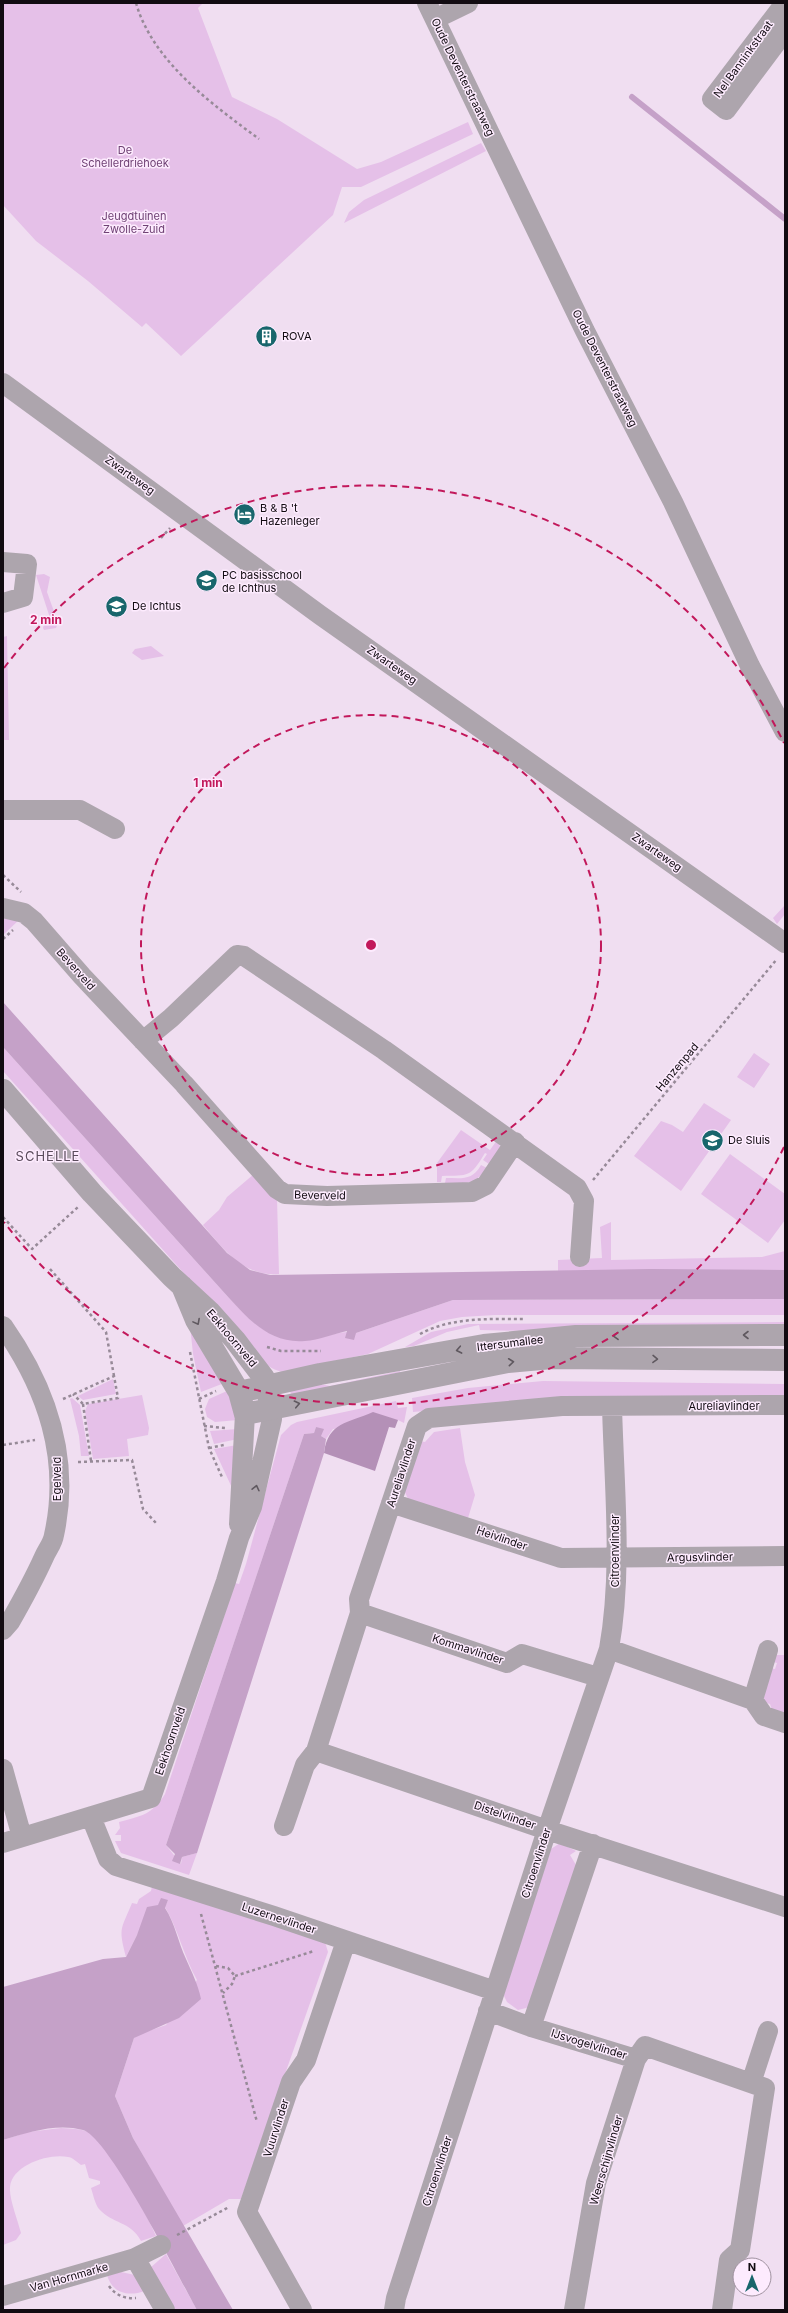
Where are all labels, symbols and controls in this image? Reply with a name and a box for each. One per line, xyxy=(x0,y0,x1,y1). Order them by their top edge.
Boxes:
street label: Oude Deventerstraatweg xyxy=(428,16,498,138)
street label: Nel Banninkstraat xyxy=(710,18,776,100)
park label: De Schellerdriehoek xyxy=(81,143,169,170)
park label: Jeugdtuinen Zwolle-Zuid xyxy=(101,209,167,236)
street label: Oude Deventerstraatweg xyxy=(569,307,641,429)
building icon: ROVA xyxy=(253,323,279,349)
place label: ROVA xyxy=(282,329,312,343)
street label: Zwarteweg xyxy=(102,452,158,498)
hotel icon: B & B 't Hazenleger xyxy=(232,501,258,527)
place label: B & B 't Hazenleger xyxy=(260,501,320,528)
school or university icon: PC basisschool de Ichthus xyxy=(193,568,219,594)
place label: PC basisschool de Ichthus xyxy=(222,568,302,595)
school or university icon: De Ichtus xyxy=(103,593,129,619)
place label: De Ichtus xyxy=(132,599,181,613)
text: 2 min xyxy=(30,612,62,627)
street label: Zwarteweg xyxy=(364,643,420,687)
text: 1 min xyxy=(193,775,223,790)
street label: Zwarteweg xyxy=(629,830,685,874)
centre of rings xyxy=(364,938,378,952)
street label: Beverveld xyxy=(53,945,99,993)
street label: Hanzenpad xyxy=(653,1040,701,1094)
school or university icon: De Sluis xyxy=(700,1127,726,1153)
place label: De Sluis xyxy=(728,1133,770,1147)
district label: SCHELLE xyxy=(16,1148,80,1164)
street label: Beverveld xyxy=(294,1188,346,1202)
street label: Eekhoornveld xyxy=(204,1306,260,1370)
one-way arrow xyxy=(193,1318,200,1325)
one-way arrow xyxy=(613,1331,619,1340)
one-way arrow xyxy=(743,1331,749,1339)
street label: Ittersumallee xyxy=(476,1332,544,1354)
one-way arrow xyxy=(456,1345,462,1354)
one-way arrow xyxy=(652,1355,658,1363)
one-way arrow xyxy=(508,1358,514,1367)
street label: Aureliavlinder xyxy=(688,1399,760,1413)
one-way arrow xyxy=(294,1400,300,1409)
street label: Aureliavlinder xyxy=(383,1437,419,1509)
street label: Egelveld xyxy=(50,1457,64,1501)
one-way arrow xyxy=(251,1485,260,1492)
street label: Citroenvlinder xyxy=(608,1515,622,1587)
street label: Heivlinder xyxy=(475,1523,529,1553)
street label: Argusvlinder xyxy=(667,1549,733,1565)
street label: Kommavlinder xyxy=(431,1631,505,1667)
street label: Eekhoornveld xyxy=(152,1705,188,1777)
street label: Distelvlinder xyxy=(472,1798,538,1832)
street label: Citroenvlinder xyxy=(518,1826,554,1900)
street label: Luzernevlinder xyxy=(240,1899,318,1937)
street label: IJsvogelvlinder xyxy=(549,2026,629,2062)
street label: Vuurvlinder xyxy=(260,2097,292,2159)
street label: Weerschijnvlinder xyxy=(586,2113,626,2207)
street label: Citroenvlinder xyxy=(419,2134,455,2208)
north arrow xyxy=(732,2257,772,2297)
street label: Van Hornmarke xyxy=(28,2259,110,2295)
text: N xyxy=(748,2260,756,2274)

